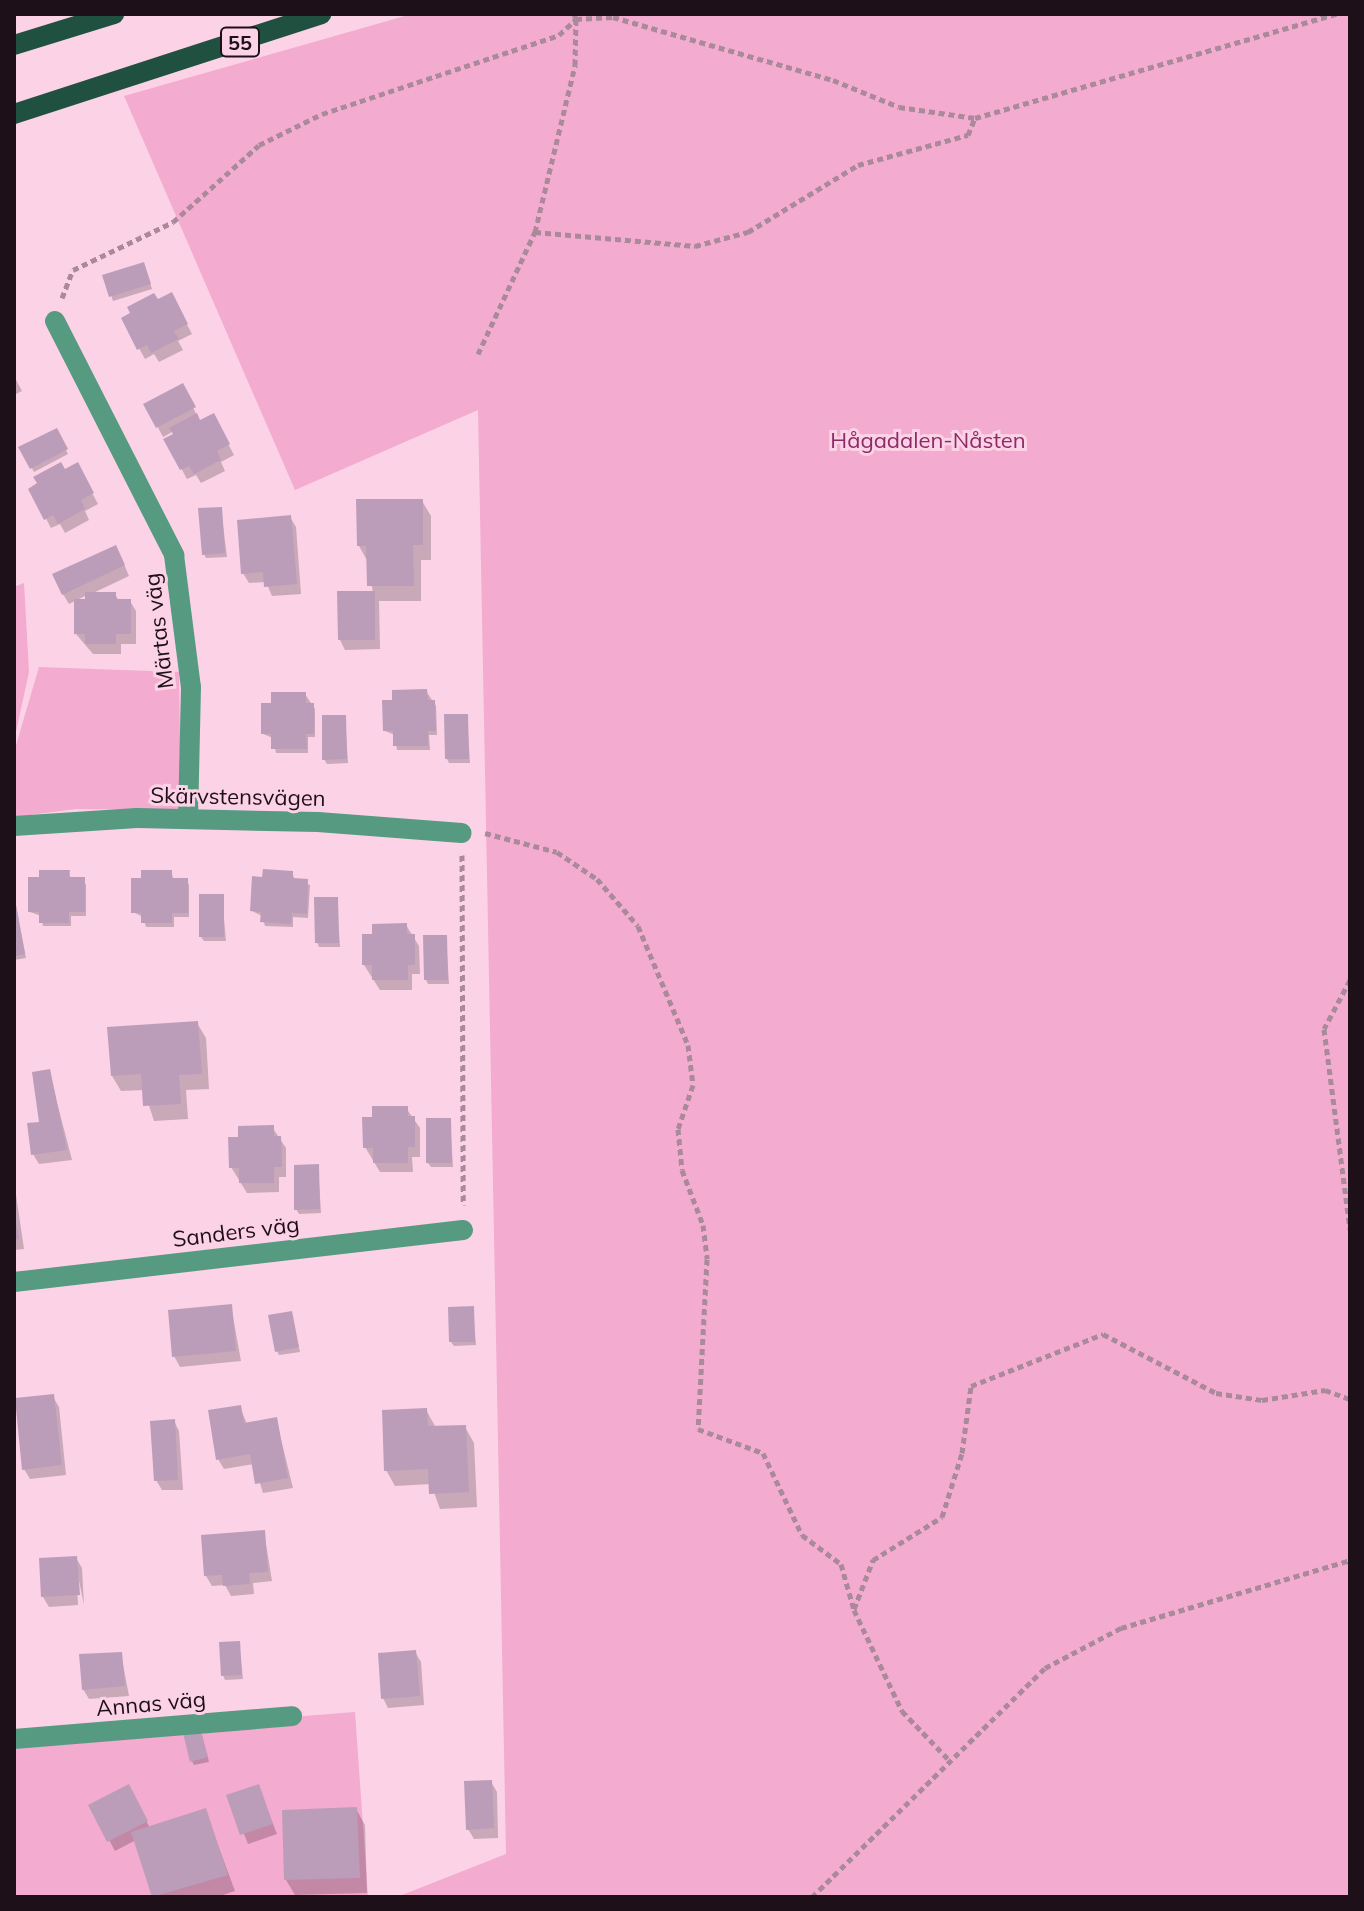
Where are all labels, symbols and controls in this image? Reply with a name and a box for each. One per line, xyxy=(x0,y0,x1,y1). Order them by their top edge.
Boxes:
road number: 55 xyxy=(220,26,260,58)
park label: Hågadalen-Nåsten xyxy=(830,428,1026,454)
street label: Märtas väg xyxy=(139,572,179,690)
street label: Skärvstensvägen xyxy=(150,782,326,812)
street label: Sanders väg xyxy=(171,1211,301,1253)
street label: Annas väg xyxy=(95,1686,207,1722)

